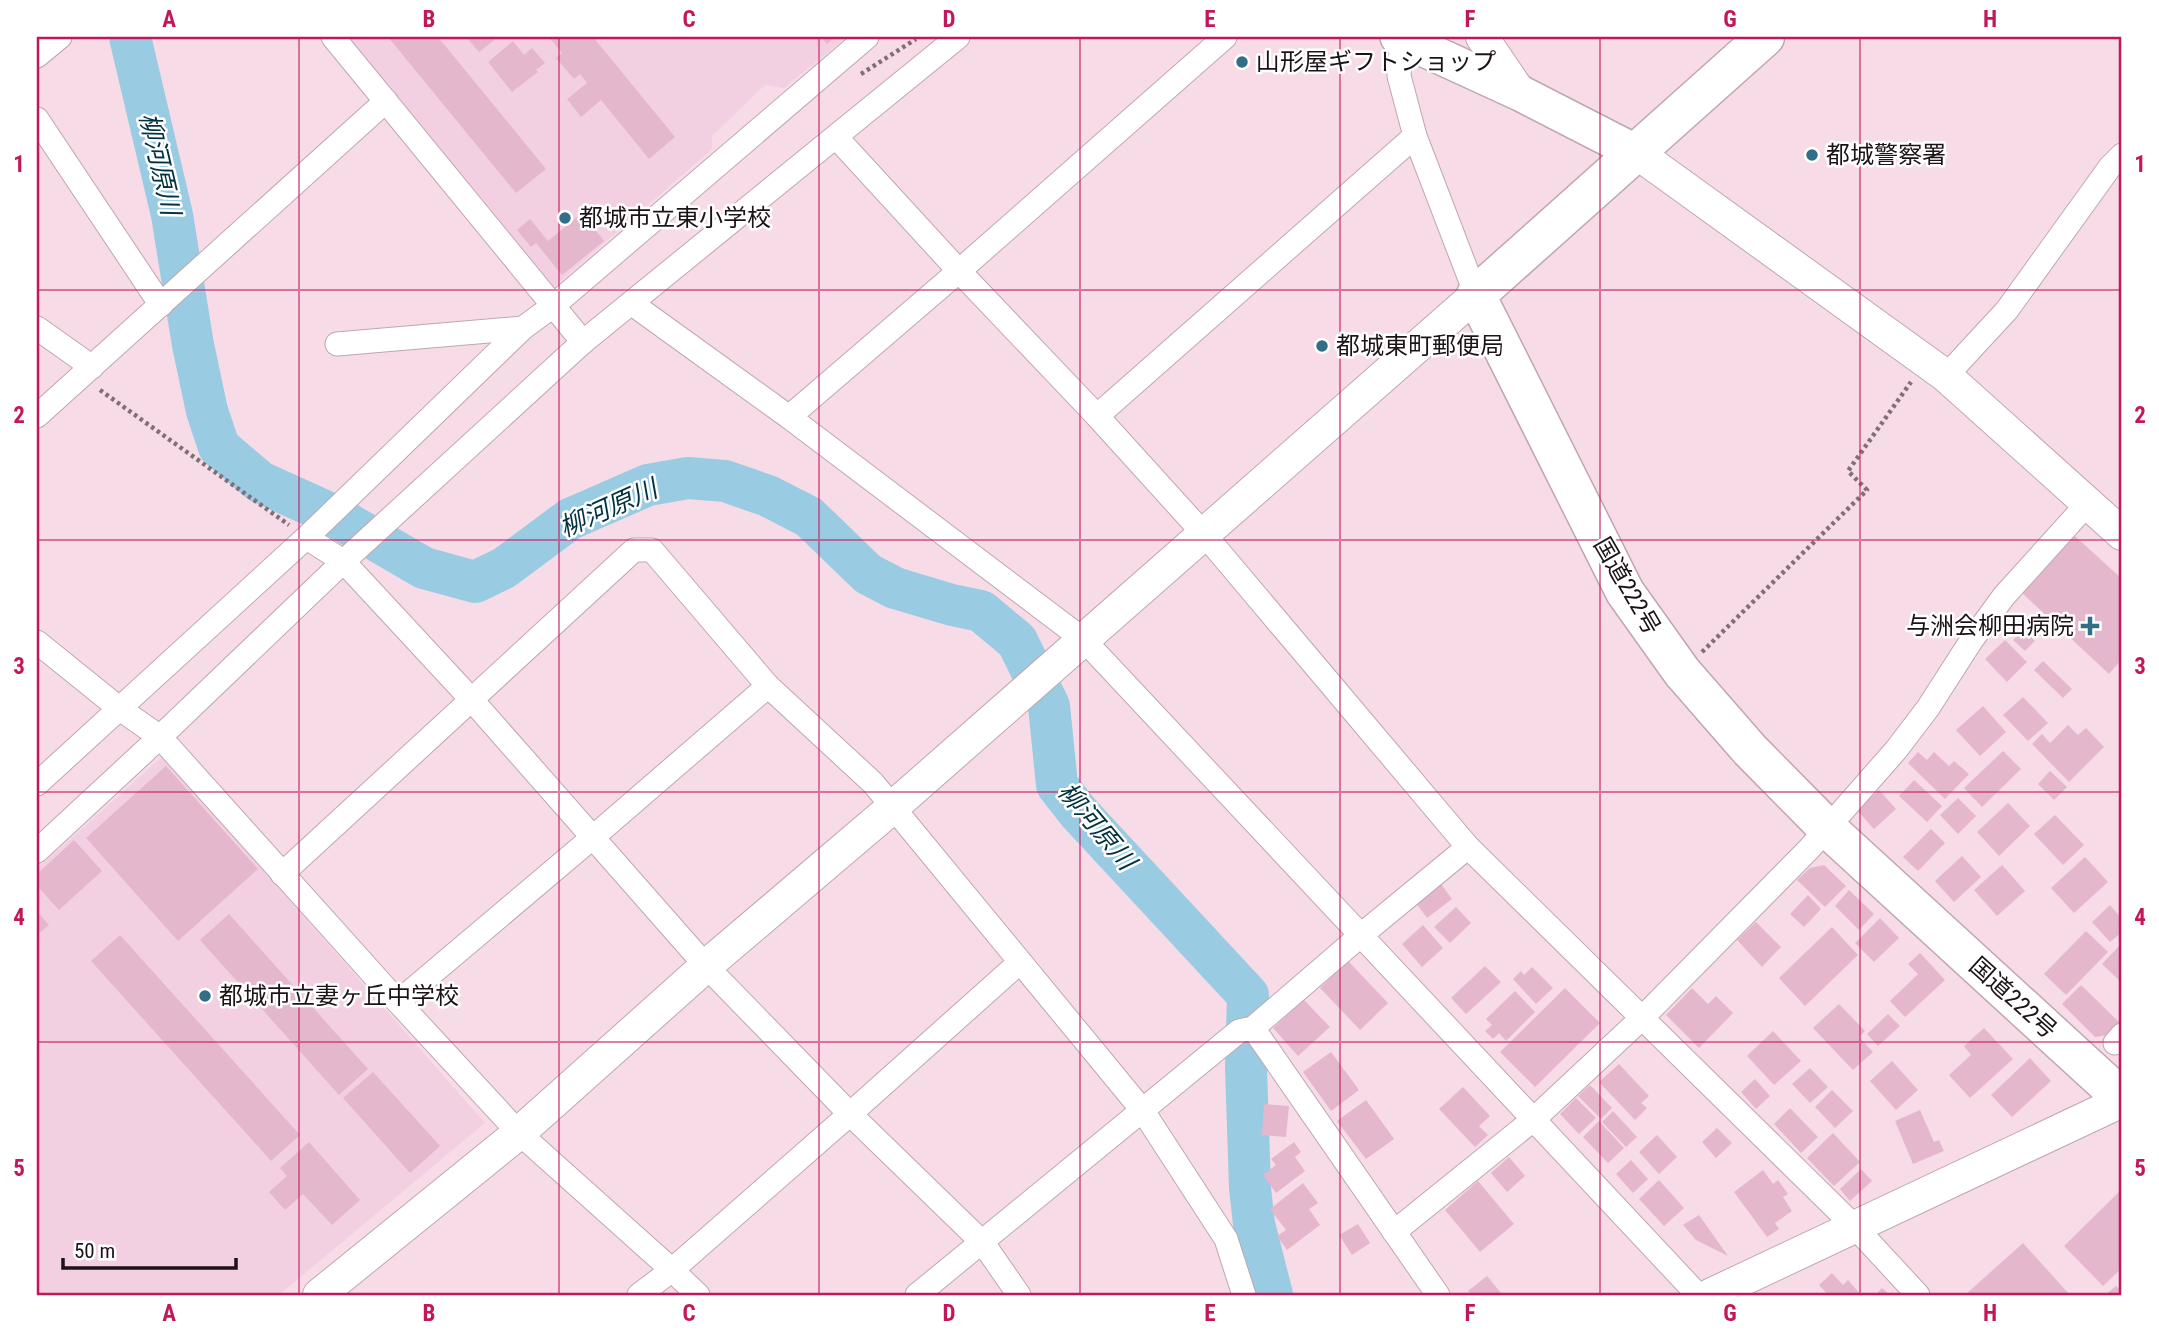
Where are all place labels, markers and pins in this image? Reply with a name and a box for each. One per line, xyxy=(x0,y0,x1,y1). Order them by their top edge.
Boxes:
place label: 山形屋ギフトショップ xyxy=(1256,48,1496,76)
marker: 山形屋ギフトショップ xyxy=(1234,54,1250,70)
place label: 都城警察署 xyxy=(1826,141,1946,169)
marker: 都城警察署 xyxy=(1804,147,1820,163)
place label: 都城市立東小学校 xyxy=(579,204,771,232)
marker: 都城市立東小学校 xyxy=(557,210,573,226)
place label: 都城東町郵便局 xyxy=(1336,332,1504,360)
marker: 都城東町郵便局 xyxy=(1314,338,1330,354)
place label: 与洲会柳田病院 xyxy=(1906,612,2074,640)
marker: 与洲会柳田病院 xyxy=(2080,616,2100,636)
place label: 都城市立妻ヶ丘中学校 xyxy=(219,982,459,1010)
marker: 都城市立妻ヶ丘中学校 xyxy=(197,988,213,1004)

